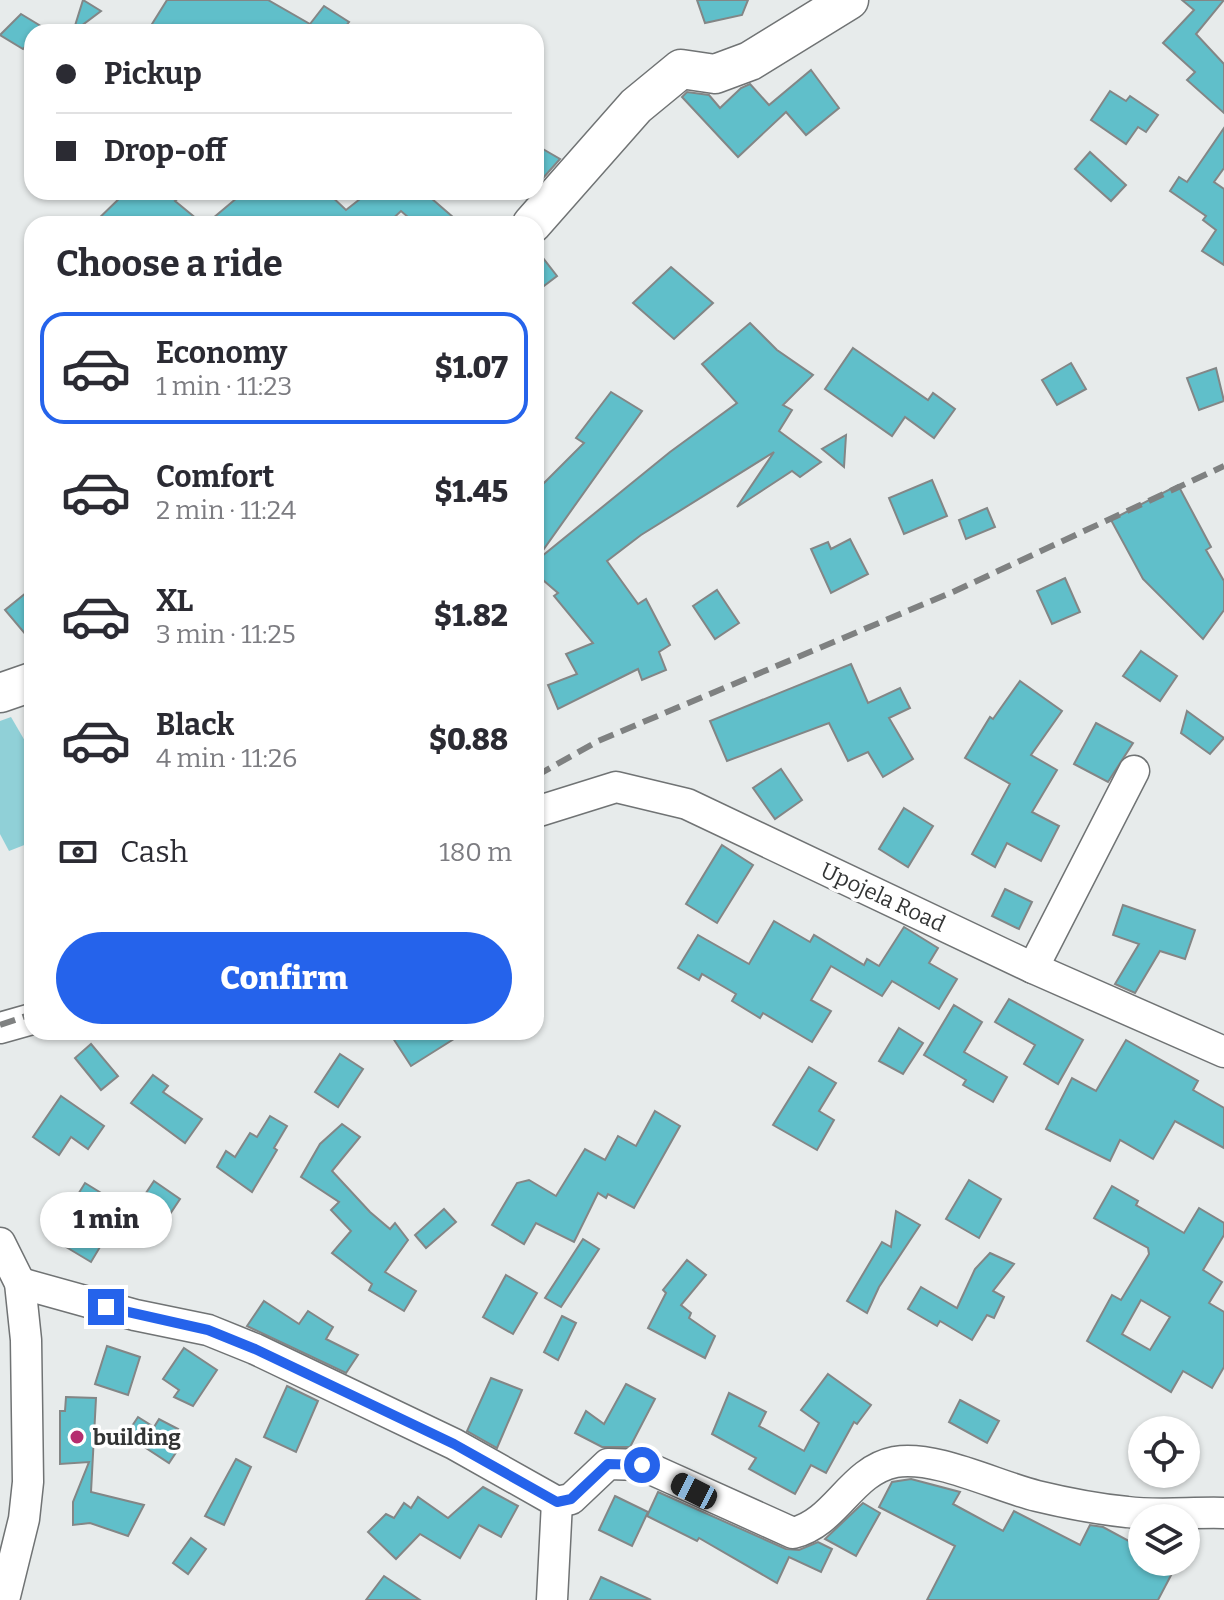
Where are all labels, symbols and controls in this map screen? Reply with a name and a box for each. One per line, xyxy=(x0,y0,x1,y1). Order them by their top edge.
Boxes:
text: Pickup xyxy=(104,56,202,92)
text: Drop-off xyxy=(104,133,226,169)
text: Choose a ride xyxy=(56,242,283,286)
icon: car xyxy=(60,332,132,404)
text: Economy xyxy=(156,335,287,371)
text: $1.07 xyxy=(435,350,508,386)
text: 1 min · 11:23 xyxy=(156,371,292,402)
icon: car xyxy=(60,456,132,528)
text: Comfort xyxy=(156,459,274,495)
text: $1.45 xyxy=(435,474,508,510)
text: 2 min · 11:24 xyxy=(156,495,296,526)
icon: car xyxy=(60,580,132,652)
text: XL xyxy=(156,583,193,619)
text: $1.82 xyxy=(434,598,508,634)
text: 3 min · 11:25 xyxy=(156,619,296,650)
icon: car xyxy=(60,704,132,776)
text: Black xyxy=(156,707,234,743)
text: $0.88 xyxy=(429,722,508,758)
text: 4 min · 11:26 xyxy=(156,743,297,774)
icon: cash xyxy=(56,830,100,874)
text: Cash xyxy=(120,834,188,870)
text: 180 m xyxy=(439,837,512,868)
street label: Upojela Road xyxy=(816,856,950,938)
button: Confirm xyxy=(56,932,512,1024)
callout: 1 min xyxy=(40,1191,172,1247)
text: 1 min xyxy=(73,1204,139,1235)
route end xyxy=(88,1289,124,1325)
map controls xyxy=(1128,1416,1200,1576)
button: locate xyxy=(1128,1416,1200,1488)
place label: building xyxy=(93,1424,181,1451)
marker: building xyxy=(68,1428,86,1446)
route start xyxy=(624,1447,660,1483)
car xyxy=(667,1469,721,1513)
button: layers xyxy=(1128,1504,1200,1576)

